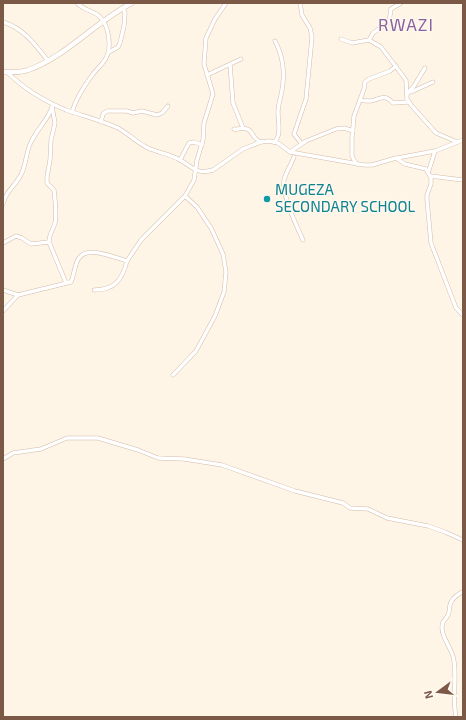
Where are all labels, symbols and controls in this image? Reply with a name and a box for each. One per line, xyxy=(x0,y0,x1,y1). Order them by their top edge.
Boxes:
district label: RWAZI xyxy=(378,14,434,34)
place label: MUGEZA SECONDARY SCHOOL xyxy=(275,180,416,215)
marker: MUGEZA SECONDARY SCHOOL xyxy=(262,194,272,204)
north arrow xyxy=(418,672,458,712)
text: N xyxy=(421,689,435,700)

